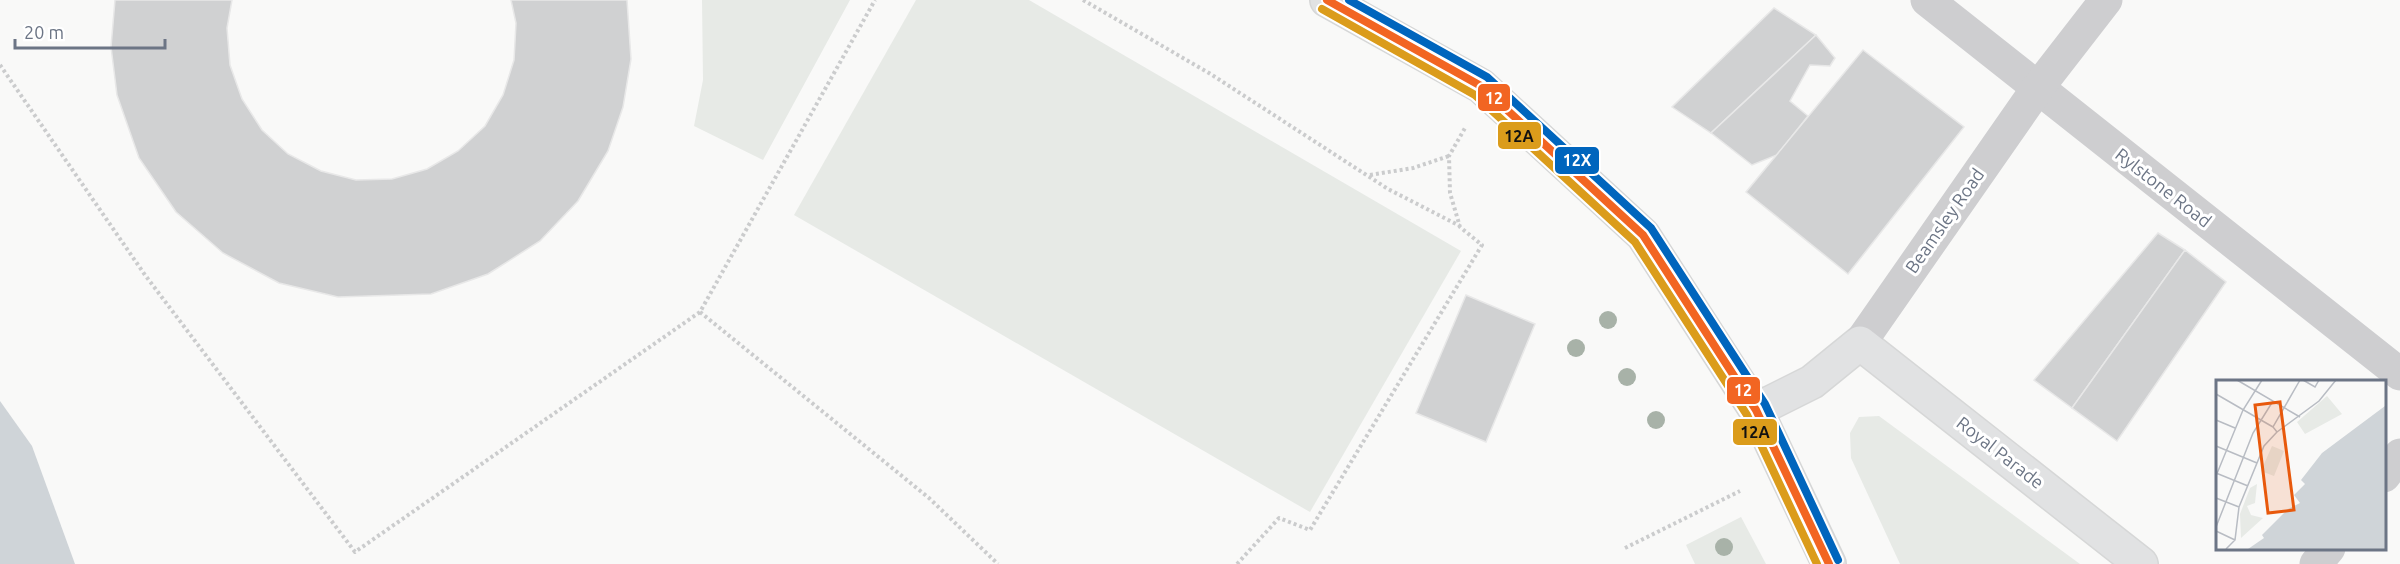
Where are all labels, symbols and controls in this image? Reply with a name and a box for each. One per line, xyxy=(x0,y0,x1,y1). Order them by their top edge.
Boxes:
scale bar xyxy=(15,12,165,50)
text: 20 m xyxy=(24,22,64,42)
line badge: 12 xyxy=(1477,83,1511,112)
text: 12 xyxy=(1485,89,1503,107)
line badge: 12A xyxy=(1497,121,1542,150)
text: 12A xyxy=(1504,127,1534,145)
street label: Rylstone Road xyxy=(2112,144,2215,231)
line badge: 12X xyxy=(1554,146,1600,175)
text: 12X xyxy=(1563,151,1592,169)
street label: Beamsley Road xyxy=(1901,164,1988,277)
line badge: 12 xyxy=(1726,376,1761,405)
inset map xyxy=(2216,380,2385,549)
text: 12 xyxy=(1734,381,1752,399)
street label: Royal Parade xyxy=(1953,412,2048,492)
line badge: 12A xyxy=(1732,418,1778,446)
text: 12A xyxy=(1740,423,1770,441)

